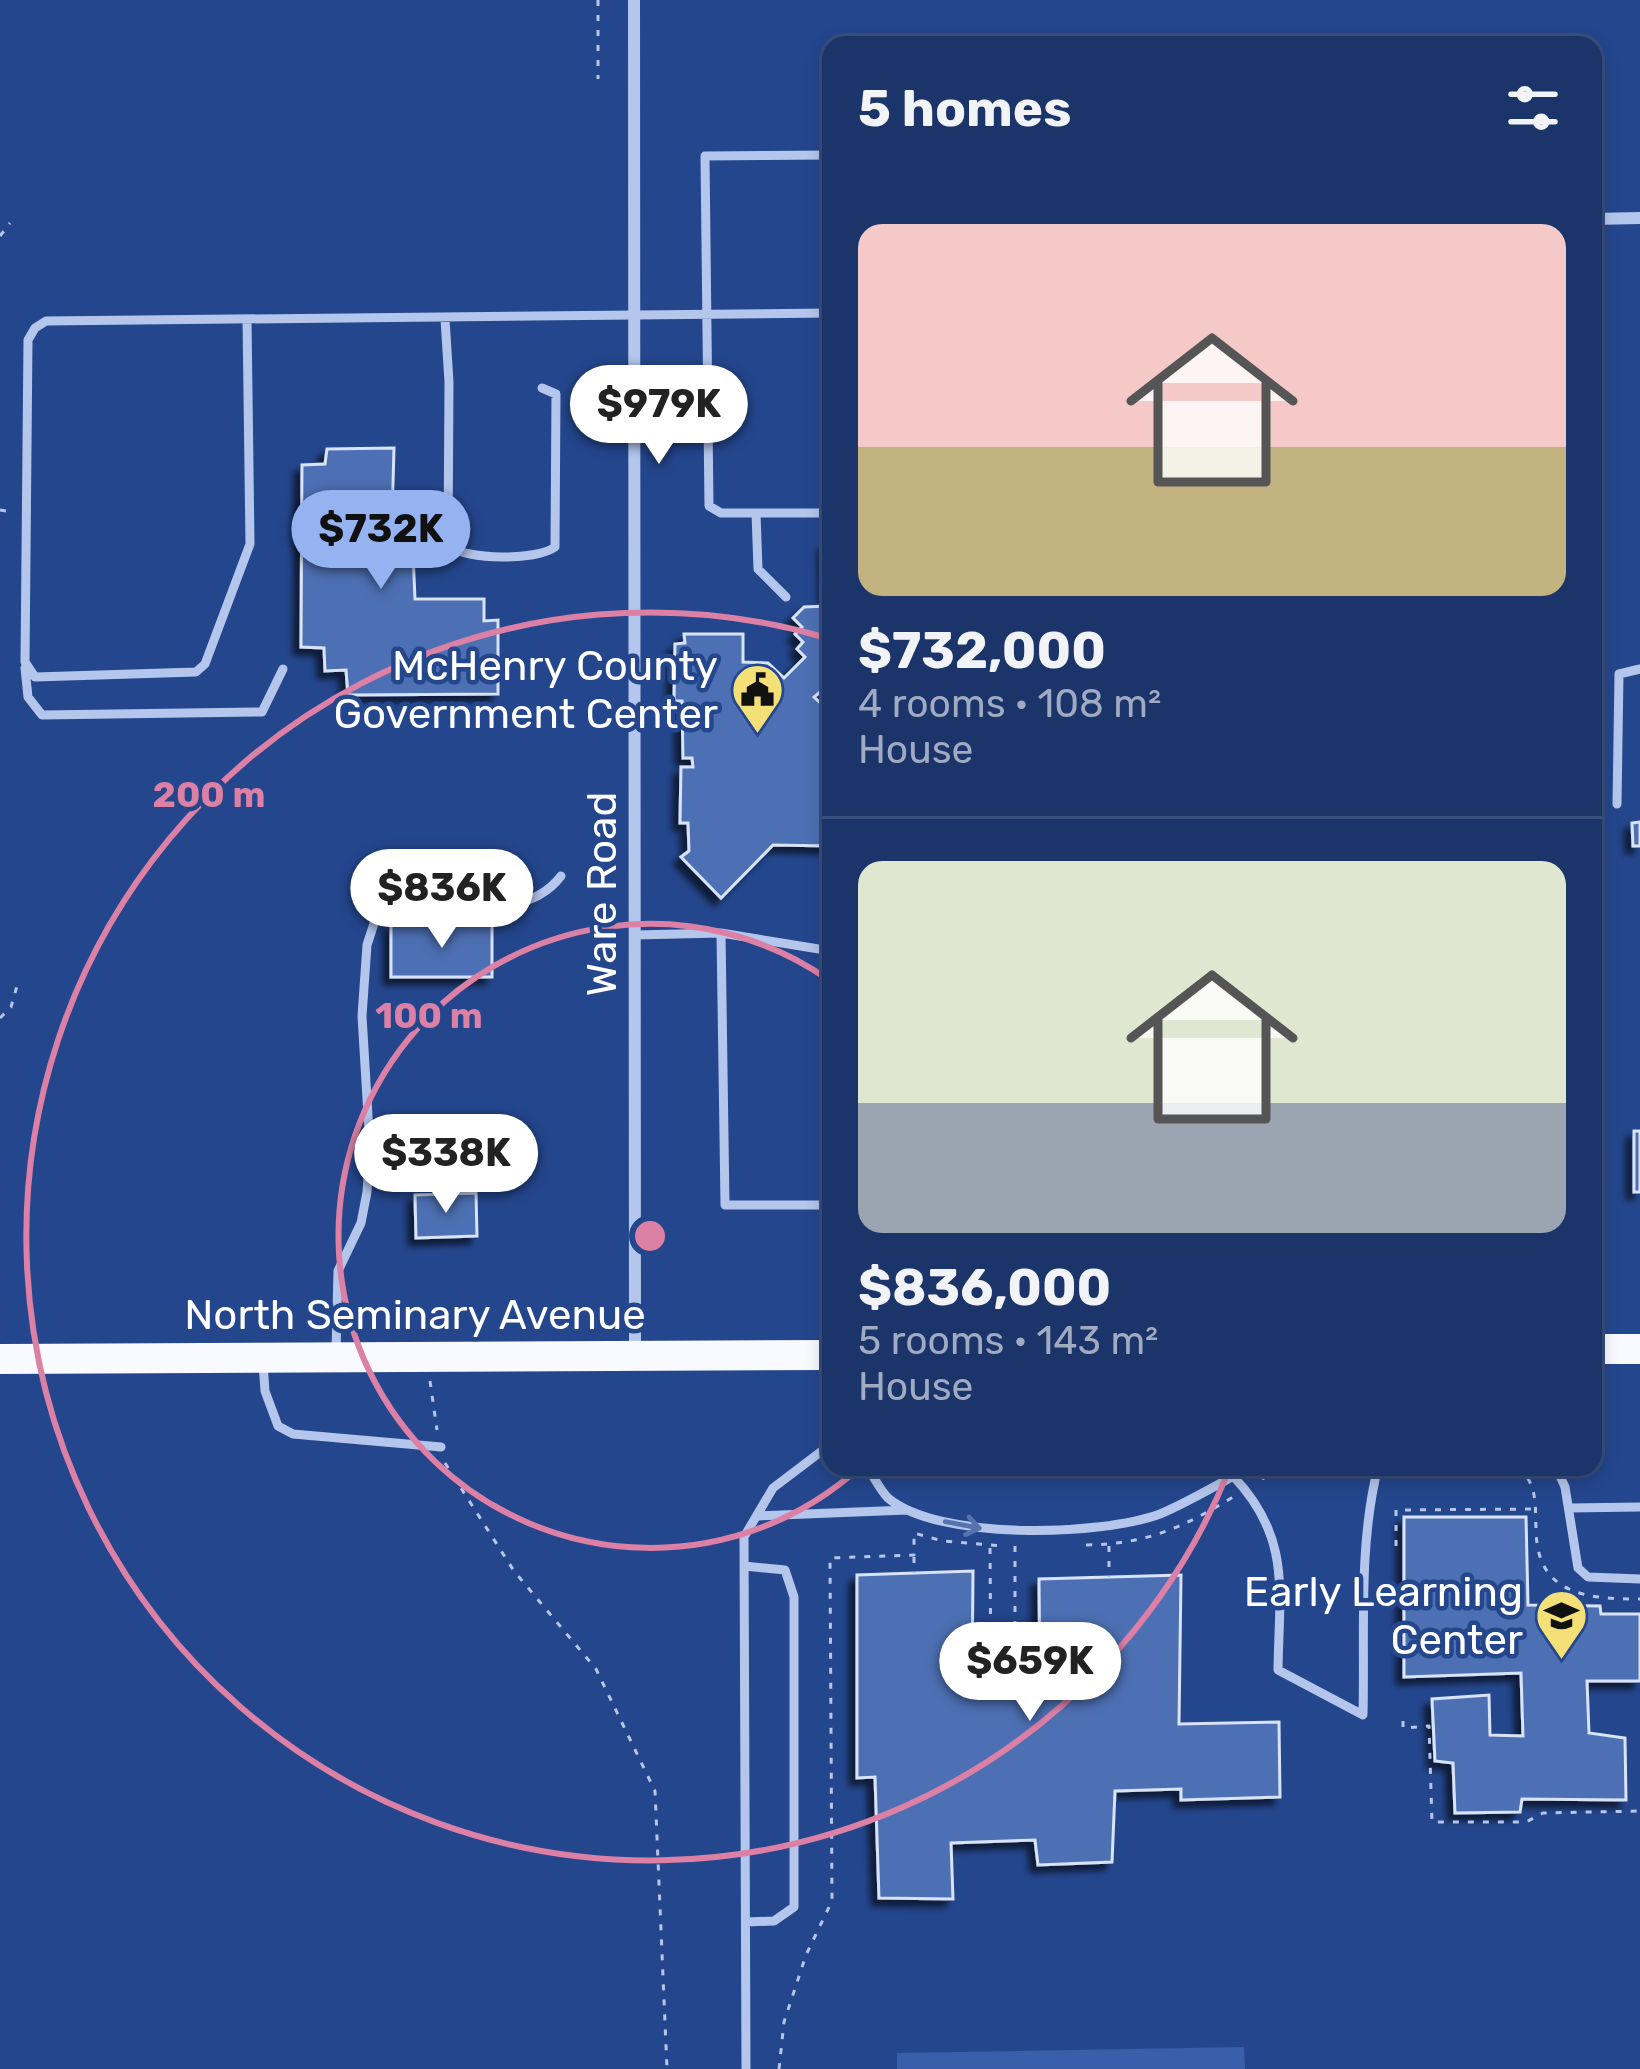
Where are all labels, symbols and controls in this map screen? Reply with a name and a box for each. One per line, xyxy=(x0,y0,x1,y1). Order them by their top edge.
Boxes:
icon: filters xyxy=(1500,75,1566,141)
text: 5 homes xyxy=(858,78,1071,139)
icon: home xyxy=(1104,302,1320,518)
pin: $979K xyxy=(575,365,743,467)
text: $979K xyxy=(597,381,721,427)
pin: $732K xyxy=(297,490,465,592)
text: $732K xyxy=(318,506,444,552)
text: $732,000 xyxy=(858,620,1106,681)
place label: McHenry County Government Center xyxy=(333,641,718,739)
public building icon: McHenry County Government Center xyxy=(729,662,785,736)
text: 4 rooms · 108 m² xyxy=(858,681,1161,727)
text: House xyxy=(858,727,973,773)
text: 200 m xyxy=(152,773,266,816)
street label: Ware Road xyxy=(577,792,627,996)
pin: $836K xyxy=(358,849,526,951)
text: $836K xyxy=(377,865,507,911)
icon: home xyxy=(1104,939,1320,1155)
text: 100 m xyxy=(375,994,483,1037)
pin: $338K xyxy=(362,1114,530,1216)
text: $338K xyxy=(381,1130,511,1176)
centre of rings xyxy=(629,1215,671,1257)
text: $836,000 xyxy=(858,1257,1111,1318)
street label: North Seminary Avenue xyxy=(184,1290,646,1340)
text: 5 rooms · 143 m² xyxy=(858,1318,1158,1364)
text: House xyxy=(858,1364,973,1410)
one-way arrow xyxy=(942,1514,981,1537)
place label: Early Learning Center xyxy=(1244,1567,1523,1665)
school or university icon: Early Learning Center xyxy=(1534,1588,1590,1662)
pin: $659K xyxy=(946,1622,1114,1724)
text: $659K xyxy=(966,1638,1094,1684)

